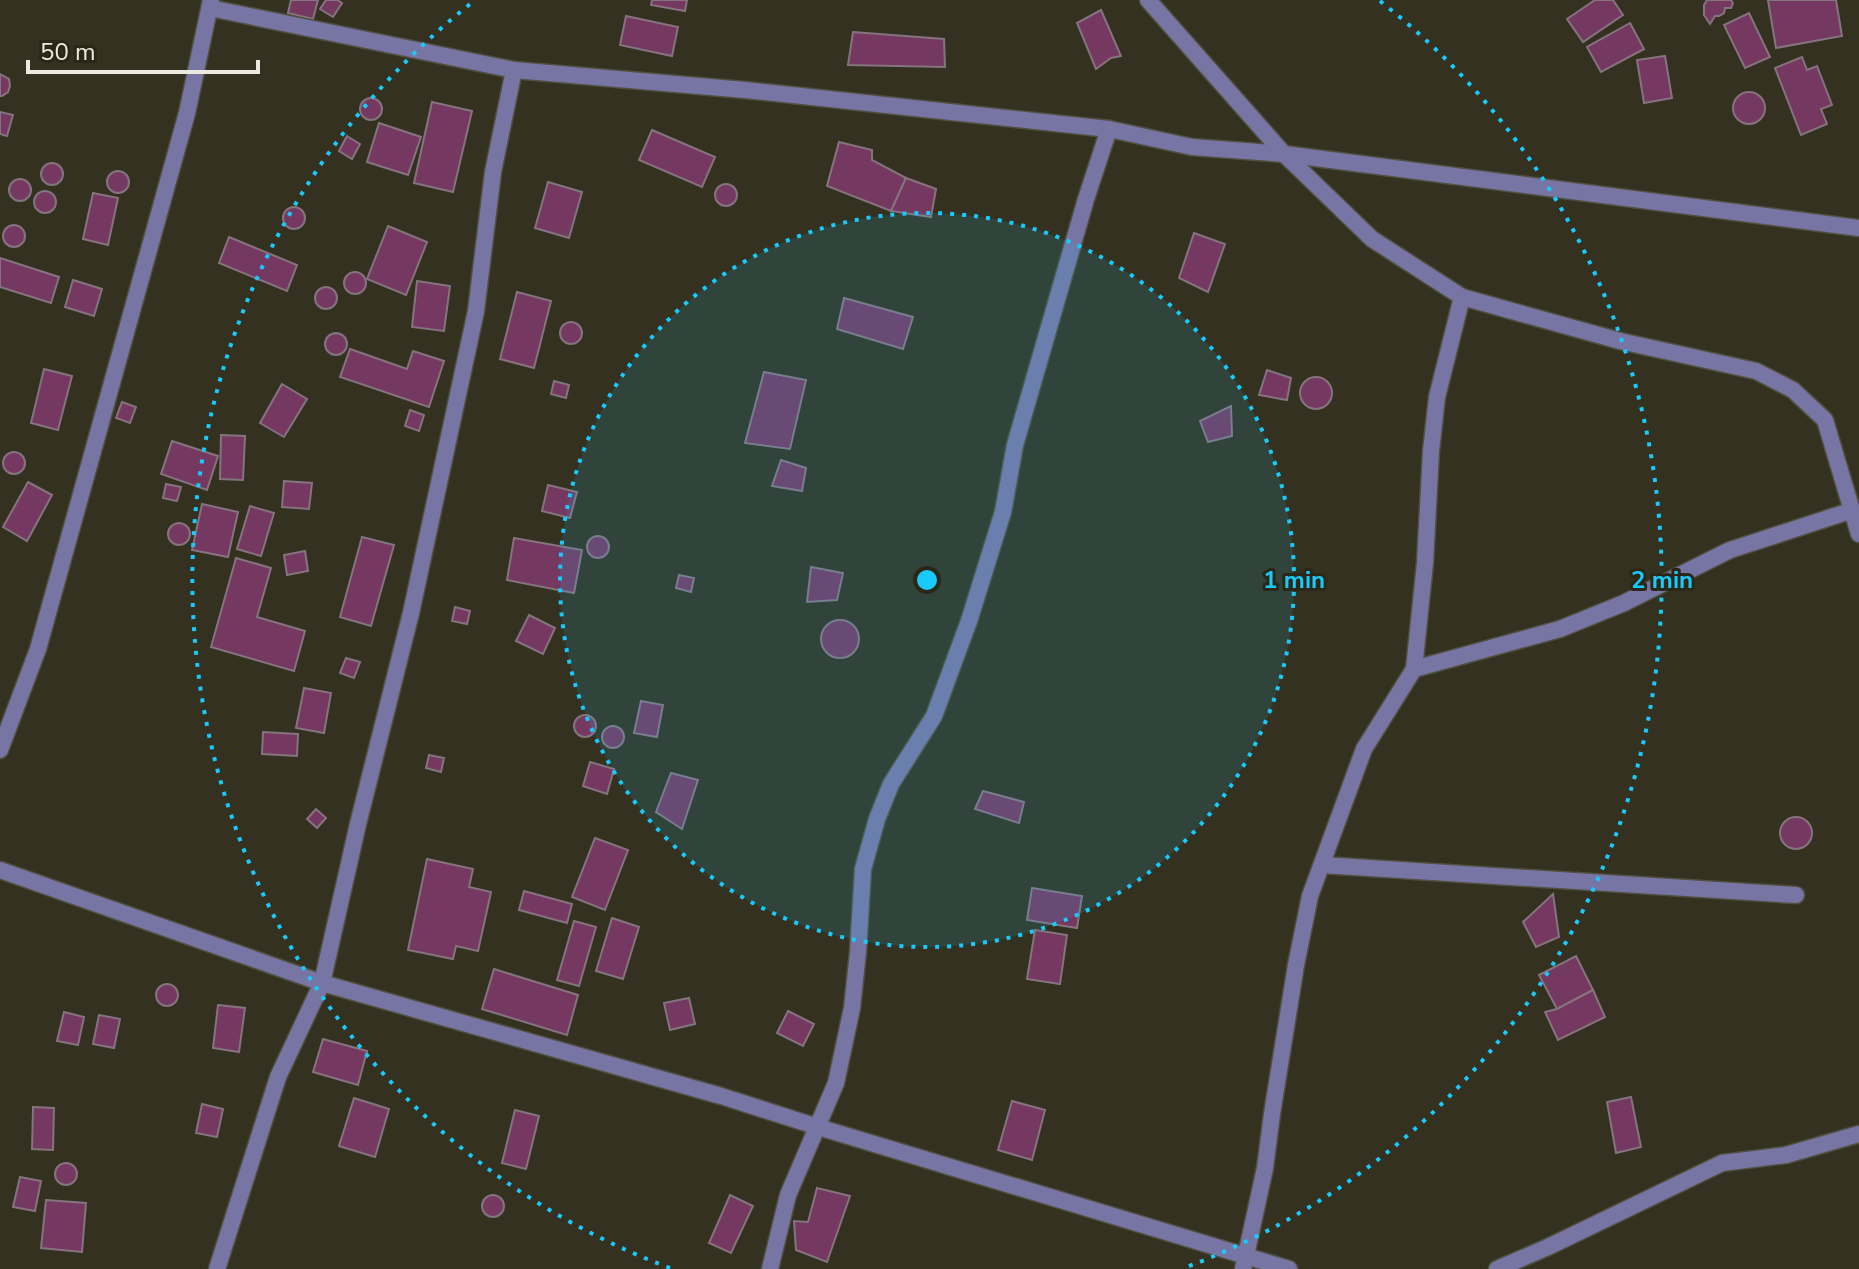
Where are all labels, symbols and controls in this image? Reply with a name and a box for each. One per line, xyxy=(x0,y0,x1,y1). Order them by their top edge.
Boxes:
scale bar xyxy=(28,24,258,74)
text: 50 m xyxy=(40,36,96,68)
text: 1 min xyxy=(1263,564,1325,596)
text: 2 min xyxy=(1631,564,1693,596)
centre of rings xyxy=(913,566,941,594)

